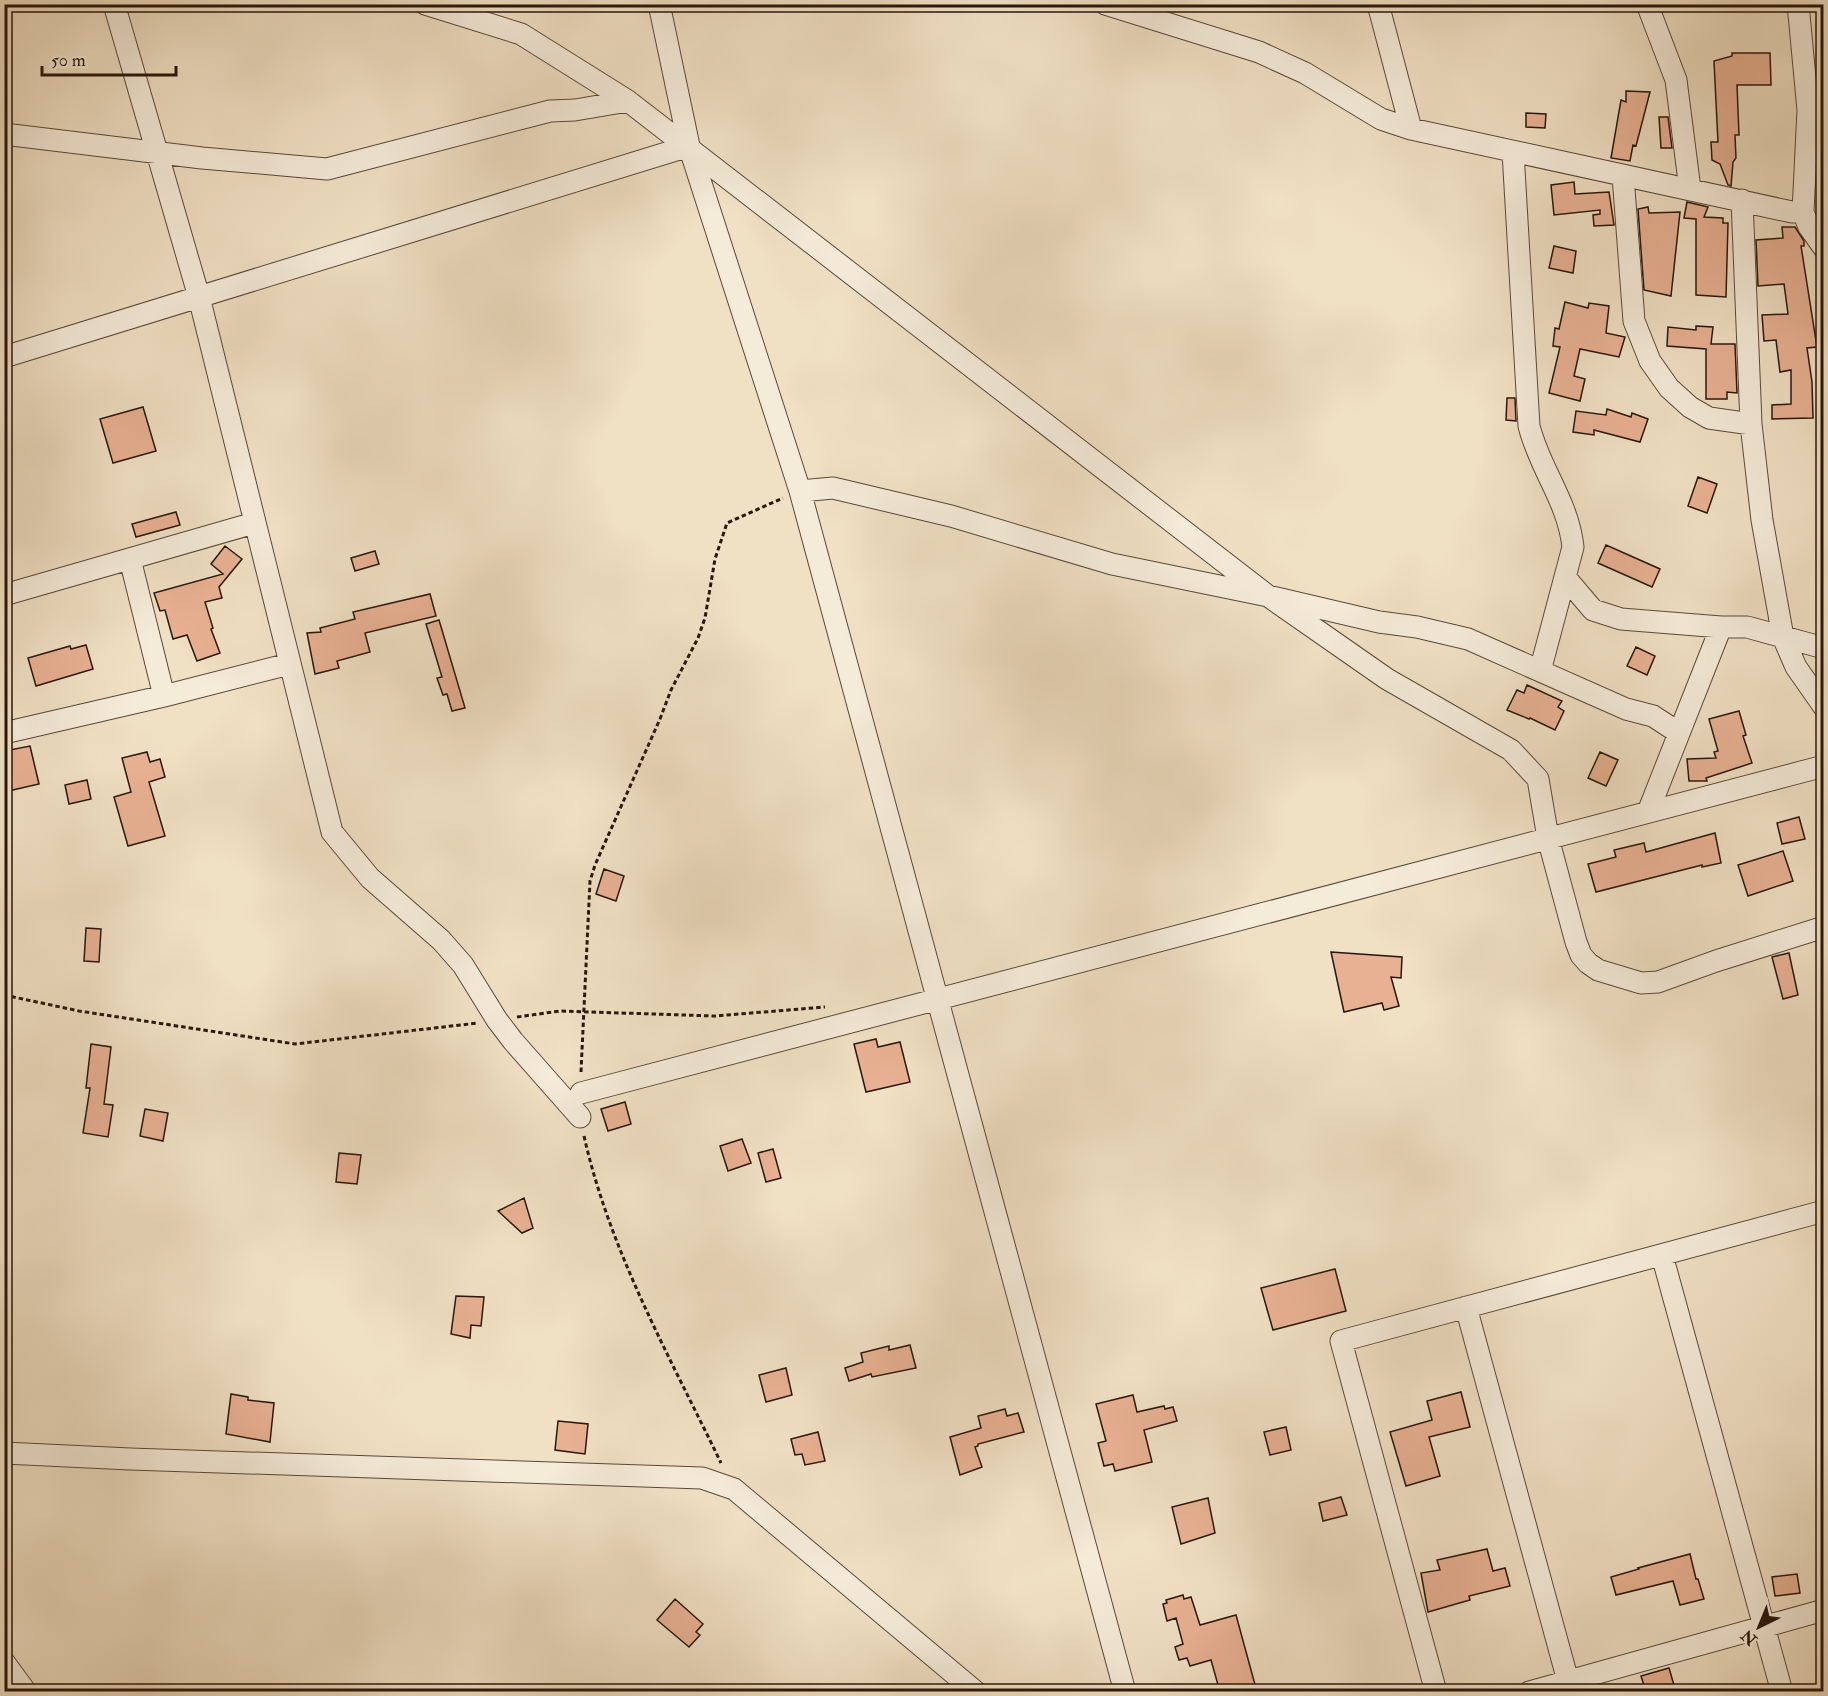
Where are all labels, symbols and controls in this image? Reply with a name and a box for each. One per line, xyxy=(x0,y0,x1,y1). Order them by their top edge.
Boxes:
scale bar xyxy=(42,39,176,77)
text: 50 m xyxy=(51,49,86,72)
north arrow xyxy=(1729,1597,1789,1657)
text: N xyxy=(1737,1625,1762,1650)

